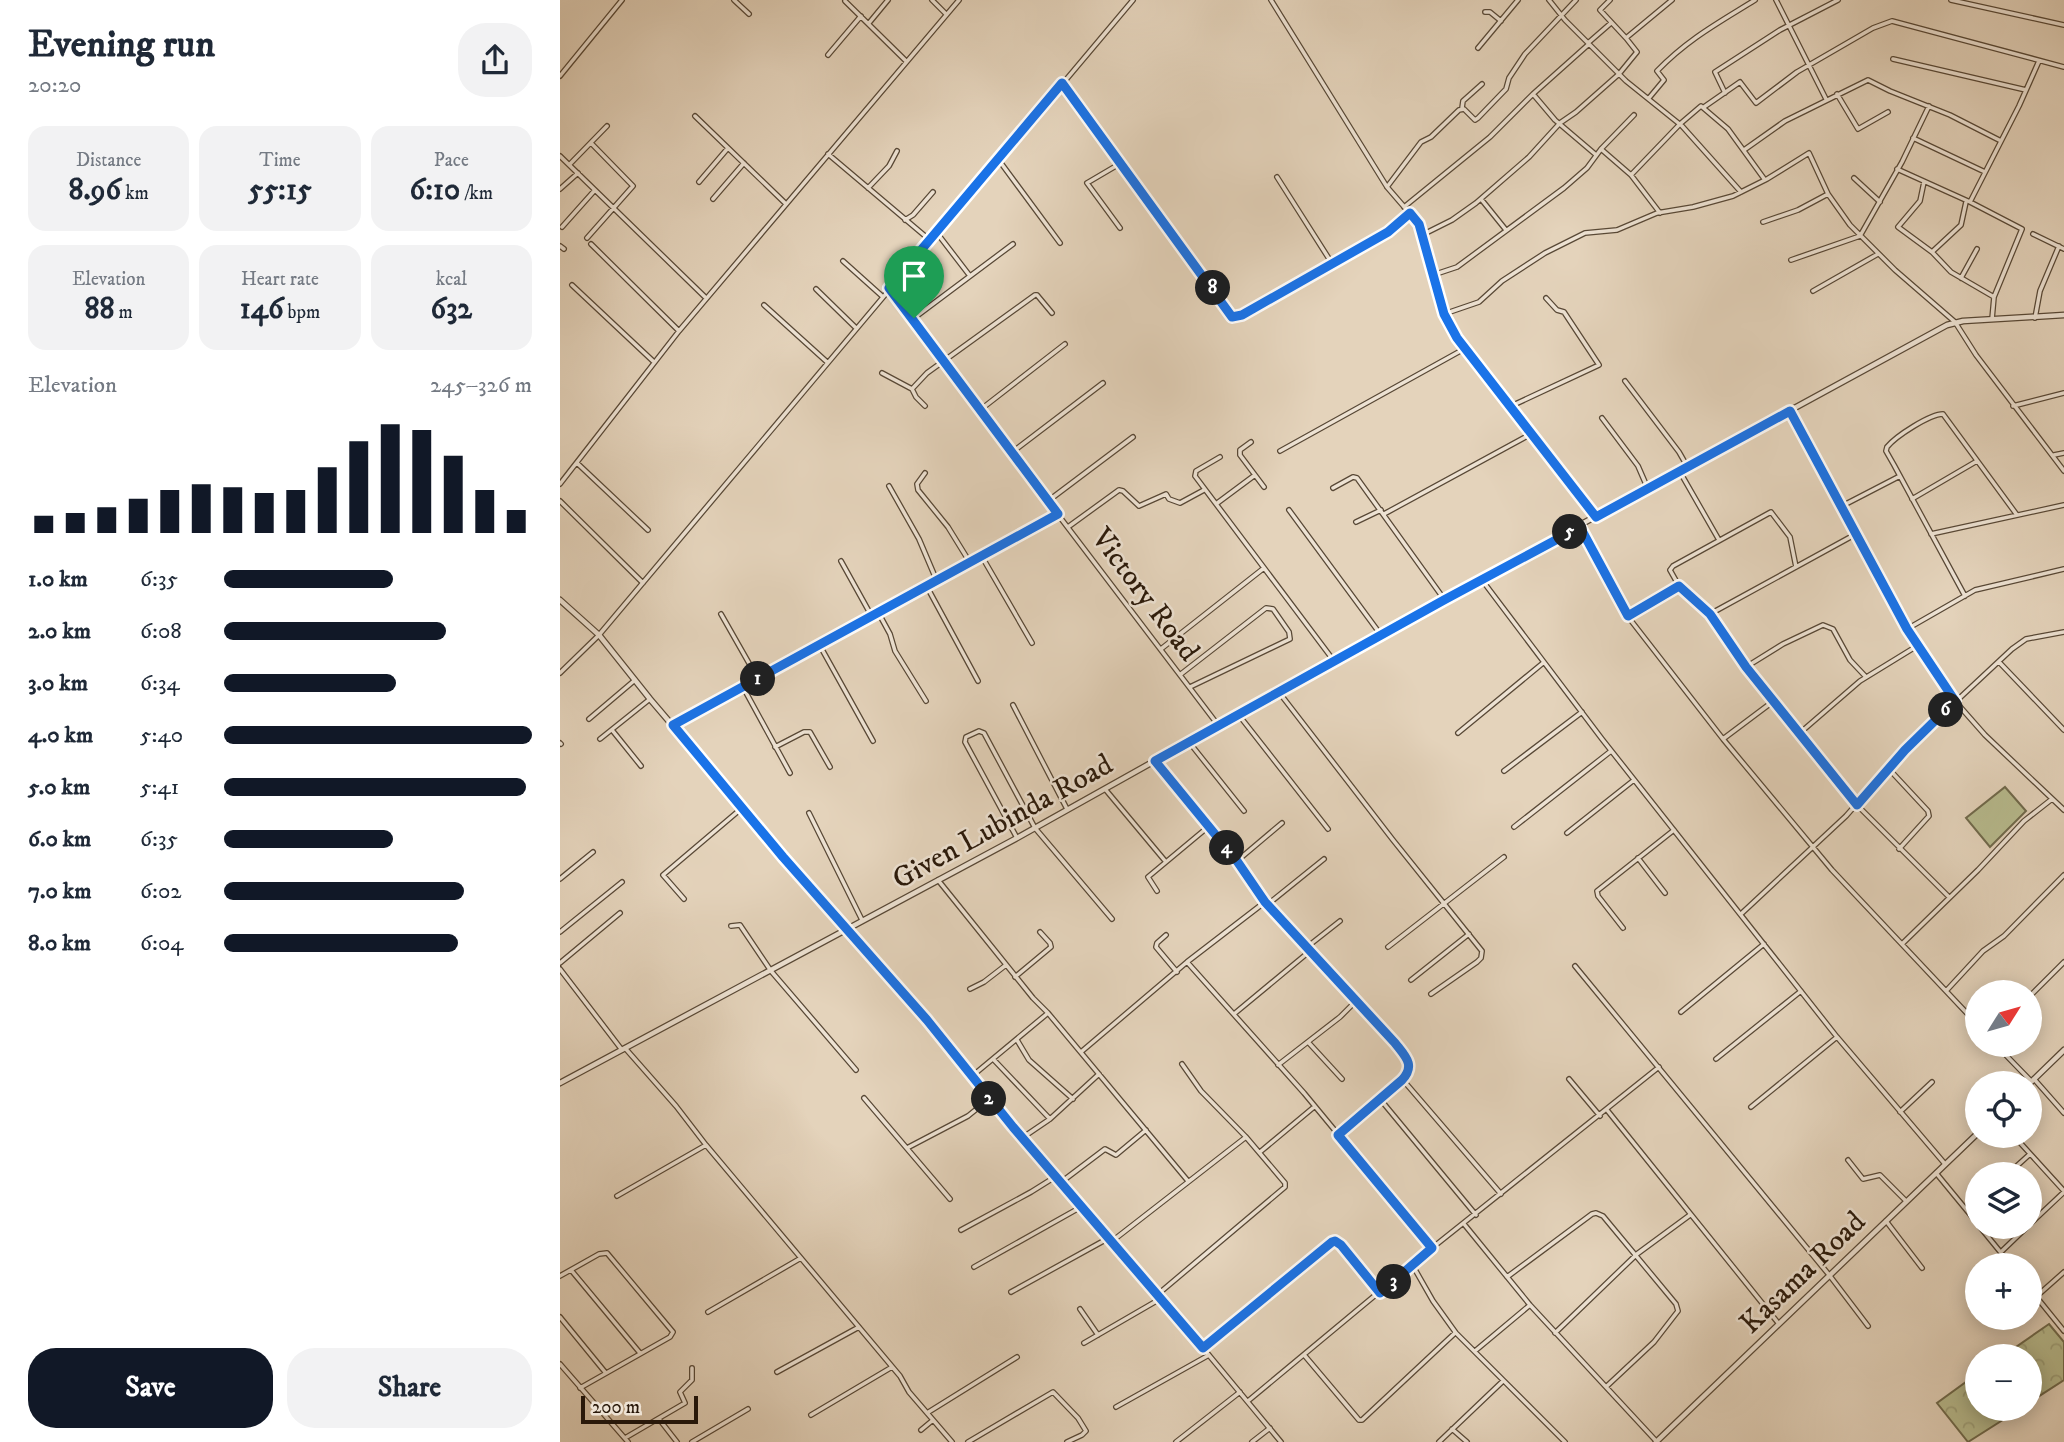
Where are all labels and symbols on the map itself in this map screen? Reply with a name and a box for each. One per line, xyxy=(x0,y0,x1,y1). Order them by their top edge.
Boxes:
pin xyxy=(884,246,944,318)
pin: 8 xyxy=(1196,270,1230,306)
pin: 5 xyxy=(1552,514,1588,550)
street label: Victory Road xyxy=(1082,520,1207,669)
pin: 1 xyxy=(740,662,776,696)
pin: 6 xyxy=(1928,692,1964,728)
street label: Given Lubinda Road xyxy=(886,746,1119,898)
pin: 4 xyxy=(1210,830,1244,866)
north arrow xyxy=(1965,980,2042,1057)
pin: 2 xyxy=(972,1082,1006,1116)
street label: Kasama Road xyxy=(1732,1204,1874,1342)
pin: 3 xyxy=(1376,1264,1412,1300)
scale bar xyxy=(581,1393,698,1425)

